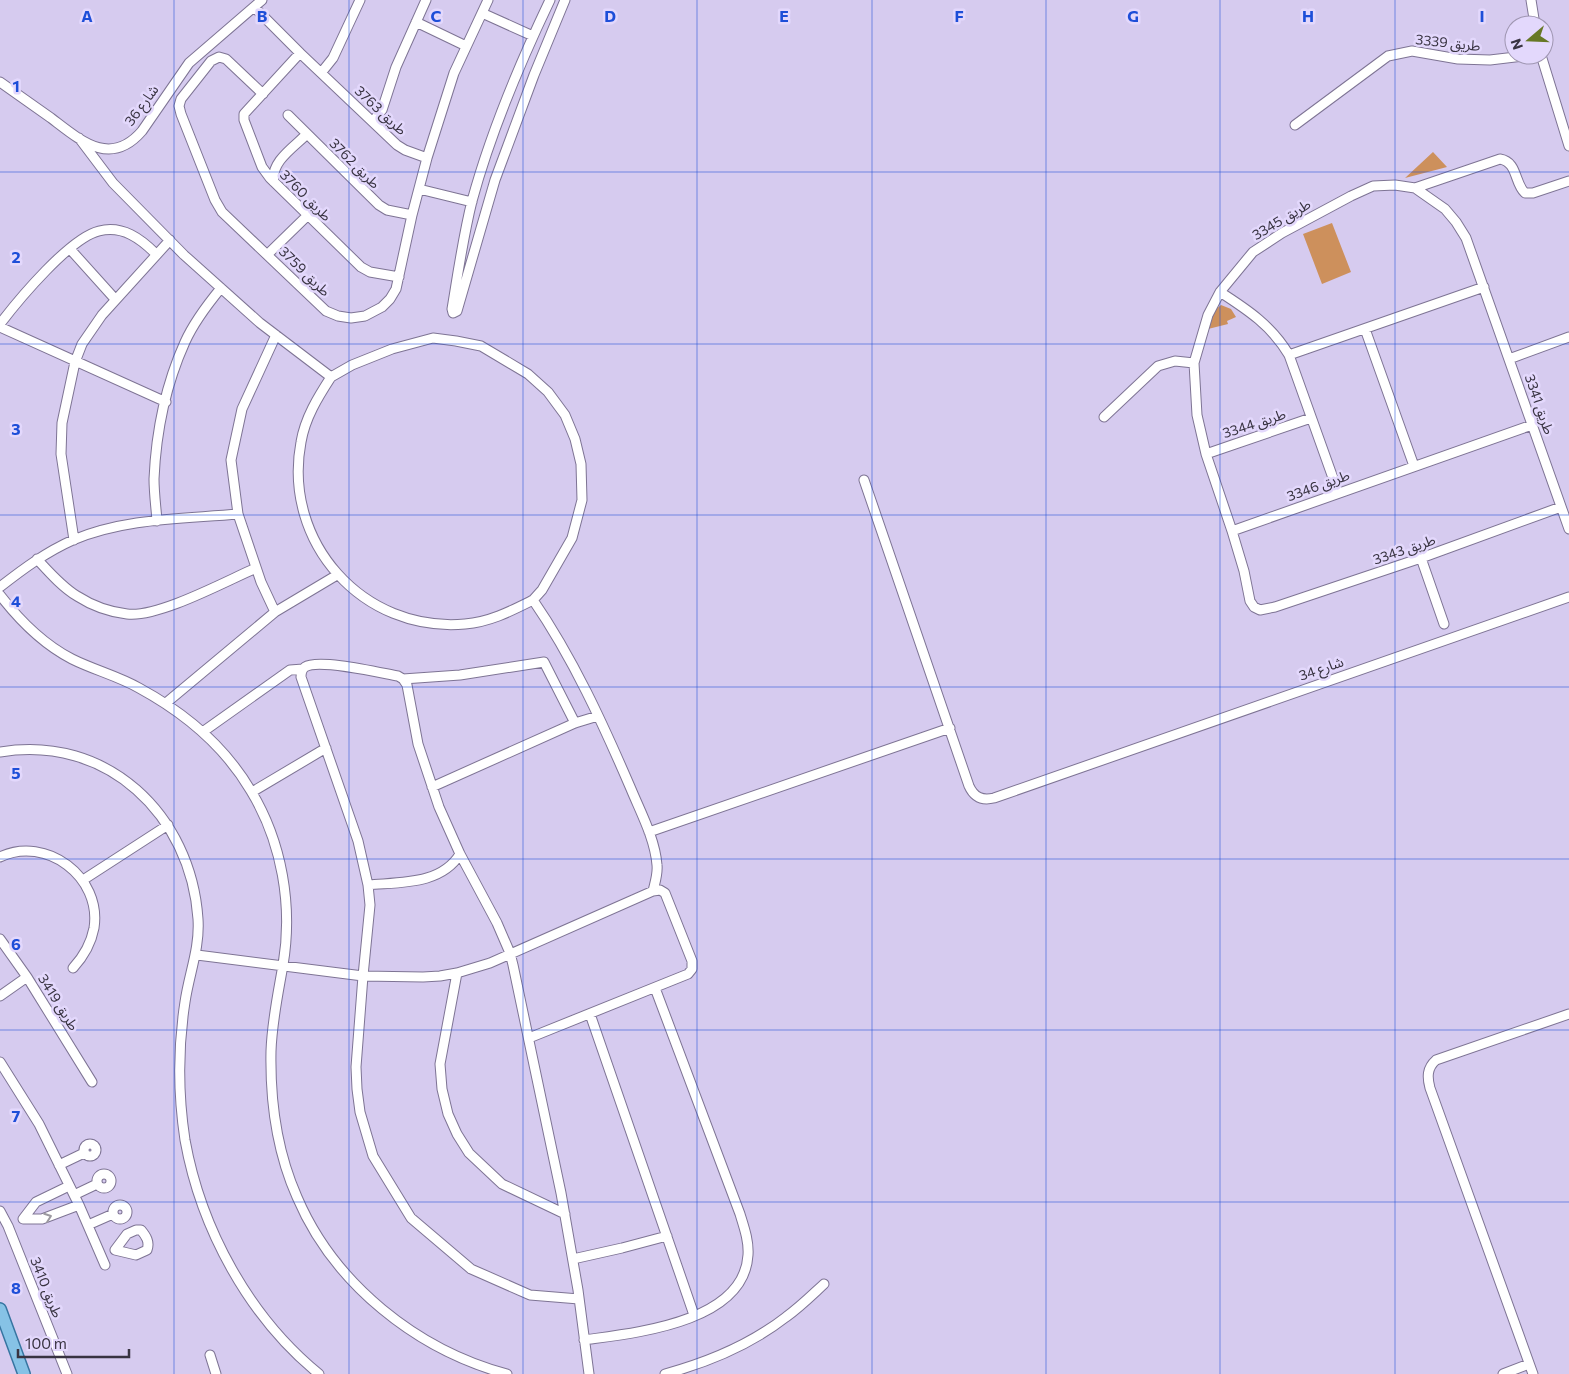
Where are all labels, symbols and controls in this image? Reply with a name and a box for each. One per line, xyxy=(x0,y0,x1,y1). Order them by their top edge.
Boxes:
text: A xyxy=(81,6,93,25)
text: B xyxy=(257,6,268,25)
text: C xyxy=(431,6,442,25)
text: D xyxy=(604,6,616,25)
text: E xyxy=(779,6,789,25)
text: F xyxy=(954,6,964,25)
text: G xyxy=(1127,6,1139,25)
text: H xyxy=(1302,6,1314,25)
text: I xyxy=(1479,6,1485,25)
north arrow xyxy=(1504,15,1554,65)
street label: طريق 3339 xyxy=(1414,30,1481,56)
text: N xyxy=(1506,37,1526,52)
text: 1 xyxy=(12,76,20,95)
street label: شارع 36 xyxy=(120,81,164,131)
street label: طريق 3763 xyxy=(350,82,410,140)
street label: طريق 3762 xyxy=(325,134,384,193)
street label: طريق 3760 xyxy=(275,166,335,226)
street label: طريق 3345 xyxy=(1249,195,1314,245)
street label: طريق 3759 xyxy=(274,242,334,301)
text: 2 xyxy=(11,247,21,266)
street label: طريق 3341 xyxy=(1520,372,1558,437)
street label: طريق 3344 xyxy=(1220,405,1288,443)
text: 3 xyxy=(11,419,21,438)
street label: طريق 3346 xyxy=(1284,466,1352,506)
street label: طريق 3343 xyxy=(1370,530,1438,570)
text: 4 xyxy=(11,591,21,610)
street label: شارع 34 xyxy=(1296,652,1347,686)
text: 5 xyxy=(11,763,21,782)
text: 6 xyxy=(11,934,21,953)
street label: طريق 3419 xyxy=(33,971,83,1034)
text: 7 xyxy=(12,1106,21,1125)
one-way arrow xyxy=(43,1213,52,1223)
street label: طريق 3410 xyxy=(25,1254,67,1321)
text: 8 xyxy=(11,1278,21,1297)
scale bar xyxy=(18,1326,129,1358)
text: 100 m xyxy=(25,1334,67,1352)

